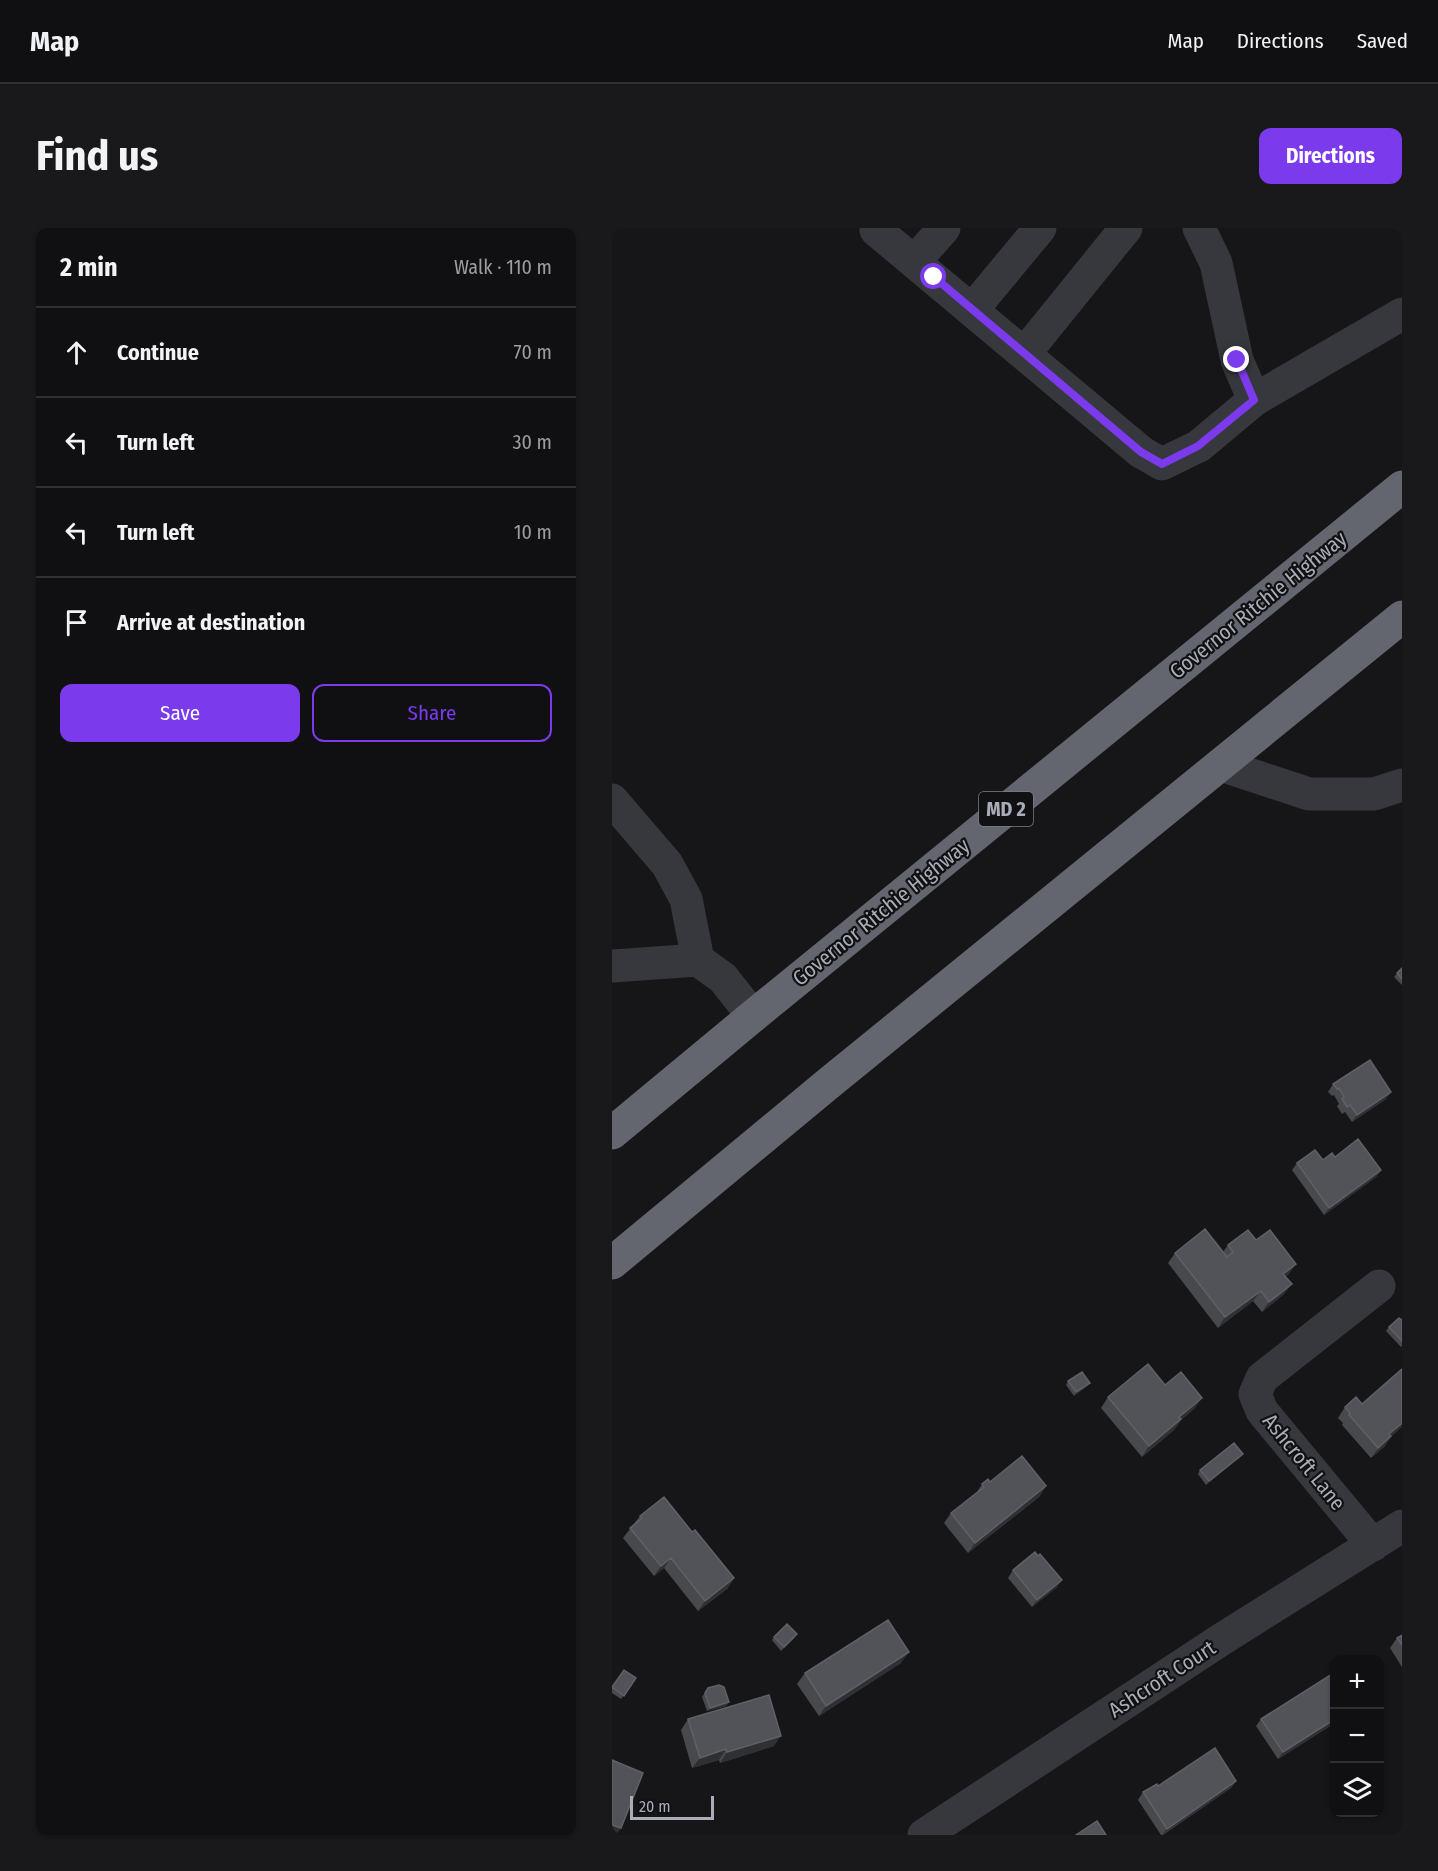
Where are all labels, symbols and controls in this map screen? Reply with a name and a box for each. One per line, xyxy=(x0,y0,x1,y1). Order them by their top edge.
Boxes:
text: Map xyxy=(30,25,79,58)
text: Map xyxy=(1167,28,1204,54)
text: Directions xyxy=(1237,28,1324,54)
text: Saved xyxy=(1357,28,1408,54)
button: Directions xyxy=(1259,128,1402,184)
text: Find us xyxy=(36,131,158,181)
text: 2 min xyxy=(60,252,118,283)
text: Walk · 110 m xyxy=(454,255,552,279)
route start xyxy=(920,263,946,289)
icon: ahead xyxy=(60,336,93,369)
text: Continue xyxy=(117,339,199,366)
text: 70 m xyxy=(514,340,552,364)
route end xyxy=(1223,346,1249,372)
icon: left xyxy=(60,426,93,459)
text: Turn left xyxy=(117,429,195,456)
text: 30 m xyxy=(512,430,552,454)
icon: left xyxy=(60,516,93,549)
text: Turn left xyxy=(117,519,195,546)
text: 10 m xyxy=(514,520,552,544)
street label: Governor Ritchie Highway xyxy=(1164,525,1352,684)
icon: arrive xyxy=(60,606,93,639)
text: Arrive at destination xyxy=(117,609,305,636)
button: Save xyxy=(60,684,300,742)
button: Share xyxy=(312,684,552,742)
road number: MD 2 xyxy=(979,792,1033,826)
street label: Governor Ritchie Highway xyxy=(787,832,975,991)
street label: Ashcroft Lane xyxy=(1257,1408,1351,1516)
street label: Ashcroft Court xyxy=(1104,1635,1221,1723)
map controls xyxy=(1330,1655,1384,1817)
button: + xyxy=(1330,1655,1384,1709)
button: − xyxy=(1330,1709,1384,1763)
button: layers xyxy=(1330,1763,1384,1817)
scale bar xyxy=(630,1793,714,1820)
text: 20 m xyxy=(639,1797,670,1816)

